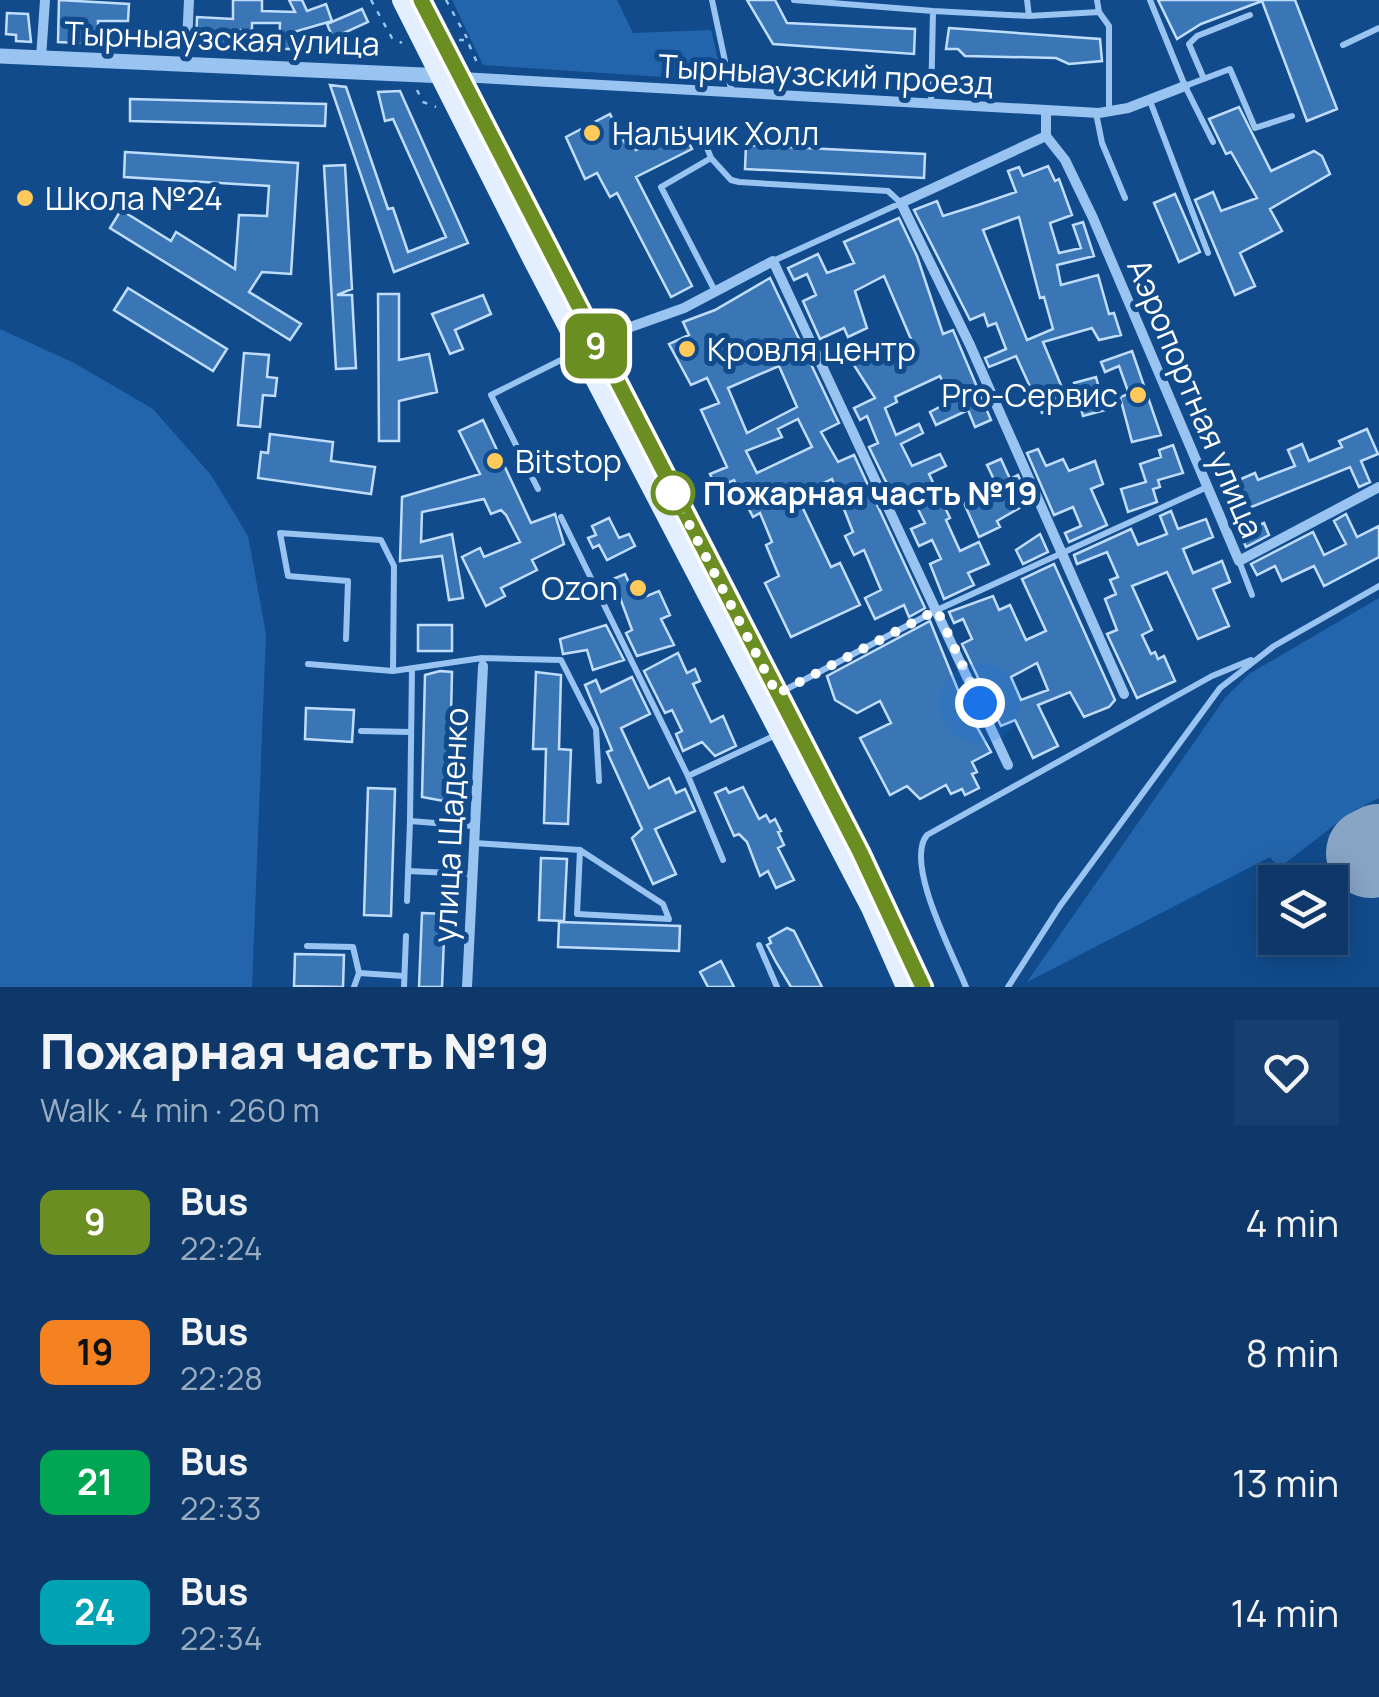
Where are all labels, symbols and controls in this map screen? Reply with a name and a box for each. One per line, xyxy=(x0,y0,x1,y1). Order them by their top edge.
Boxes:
street label: Тырныаузская улица xyxy=(64,11,380,65)
street label: Тырныаузский проезд xyxy=(657,43,995,105)
place label: Нальчик Холл xyxy=(612,111,819,155)
marker: Нальчик Холл xyxy=(581,122,603,144)
place label: Школа №24 xyxy=(45,176,223,220)
marker: Школа №24 xyxy=(14,187,36,209)
street label: Аэропортная улица xyxy=(1117,252,1275,544)
line badge: 9 xyxy=(564,314,628,378)
text: 9 xyxy=(585,322,607,370)
place label: Кровля центр xyxy=(707,327,916,371)
marker: Кровля центр xyxy=(676,338,698,360)
place label: Pro-Сервис xyxy=(941,373,1118,417)
marker: Pro-Сервис xyxy=(1127,384,1149,406)
place label: Bitstop xyxy=(515,439,622,483)
marker: Bitstop xyxy=(484,450,506,472)
place label: Пожарная часть №19 xyxy=(703,471,1038,515)
marker: Пожарная часть №19 xyxy=(652,472,694,514)
place label: Ozon xyxy=(541,566,618,610)
marker: Ozon xyxy=(627,577,649,599)
your location xyxy=(955,678,1005,728)
street label: улица Щаденко xyxy=(422,706,478,944)
map controls xyxy=(1258,865,1348,955)
button: layers xyxy=(1258,865,1348,955)
text: Пожарная часть №19 xyxy=(40,1018,549,1083)
button: heart xyxy=(1234,1020,1339,1125)
text: Walk · 4 min · 260 m xyxy=(40,1088,320,1132)
text: Bus xyxy=(180,1174,248,1226)
text: 4 min xyxy=(1245,1196,1339,1248)
text: 9 xyxy=(84,1198,106,1246)
text: 22:24 xyxy=(180,1226,263,1270)
text: Bus xyxy=(180,1304,248,1356)
text: 8 min xyxy=(1246,1326,1339,1378)
text: 19 xyxy=(76,1328,114,1376)
text: 22:28 xyxy=(180,1356,263,1400)
text: Bus xyxy=(180,1434,248,1486)
text: 13 min xyxy=(1232,1456,1339,1508)
text: 21 xyxy=(77,1458,113,1506)
text: 22:33 xyxy=(180,1486,261,1530)
text: Bus xyxy=(180,1564,248,1616)
text: 14 min xyxy=(1231,1586,1339,1638)
text: 24 xyxy=(74,1588,116,1636)
text: 22:34 xyxy=(180,1616,263,1660)

